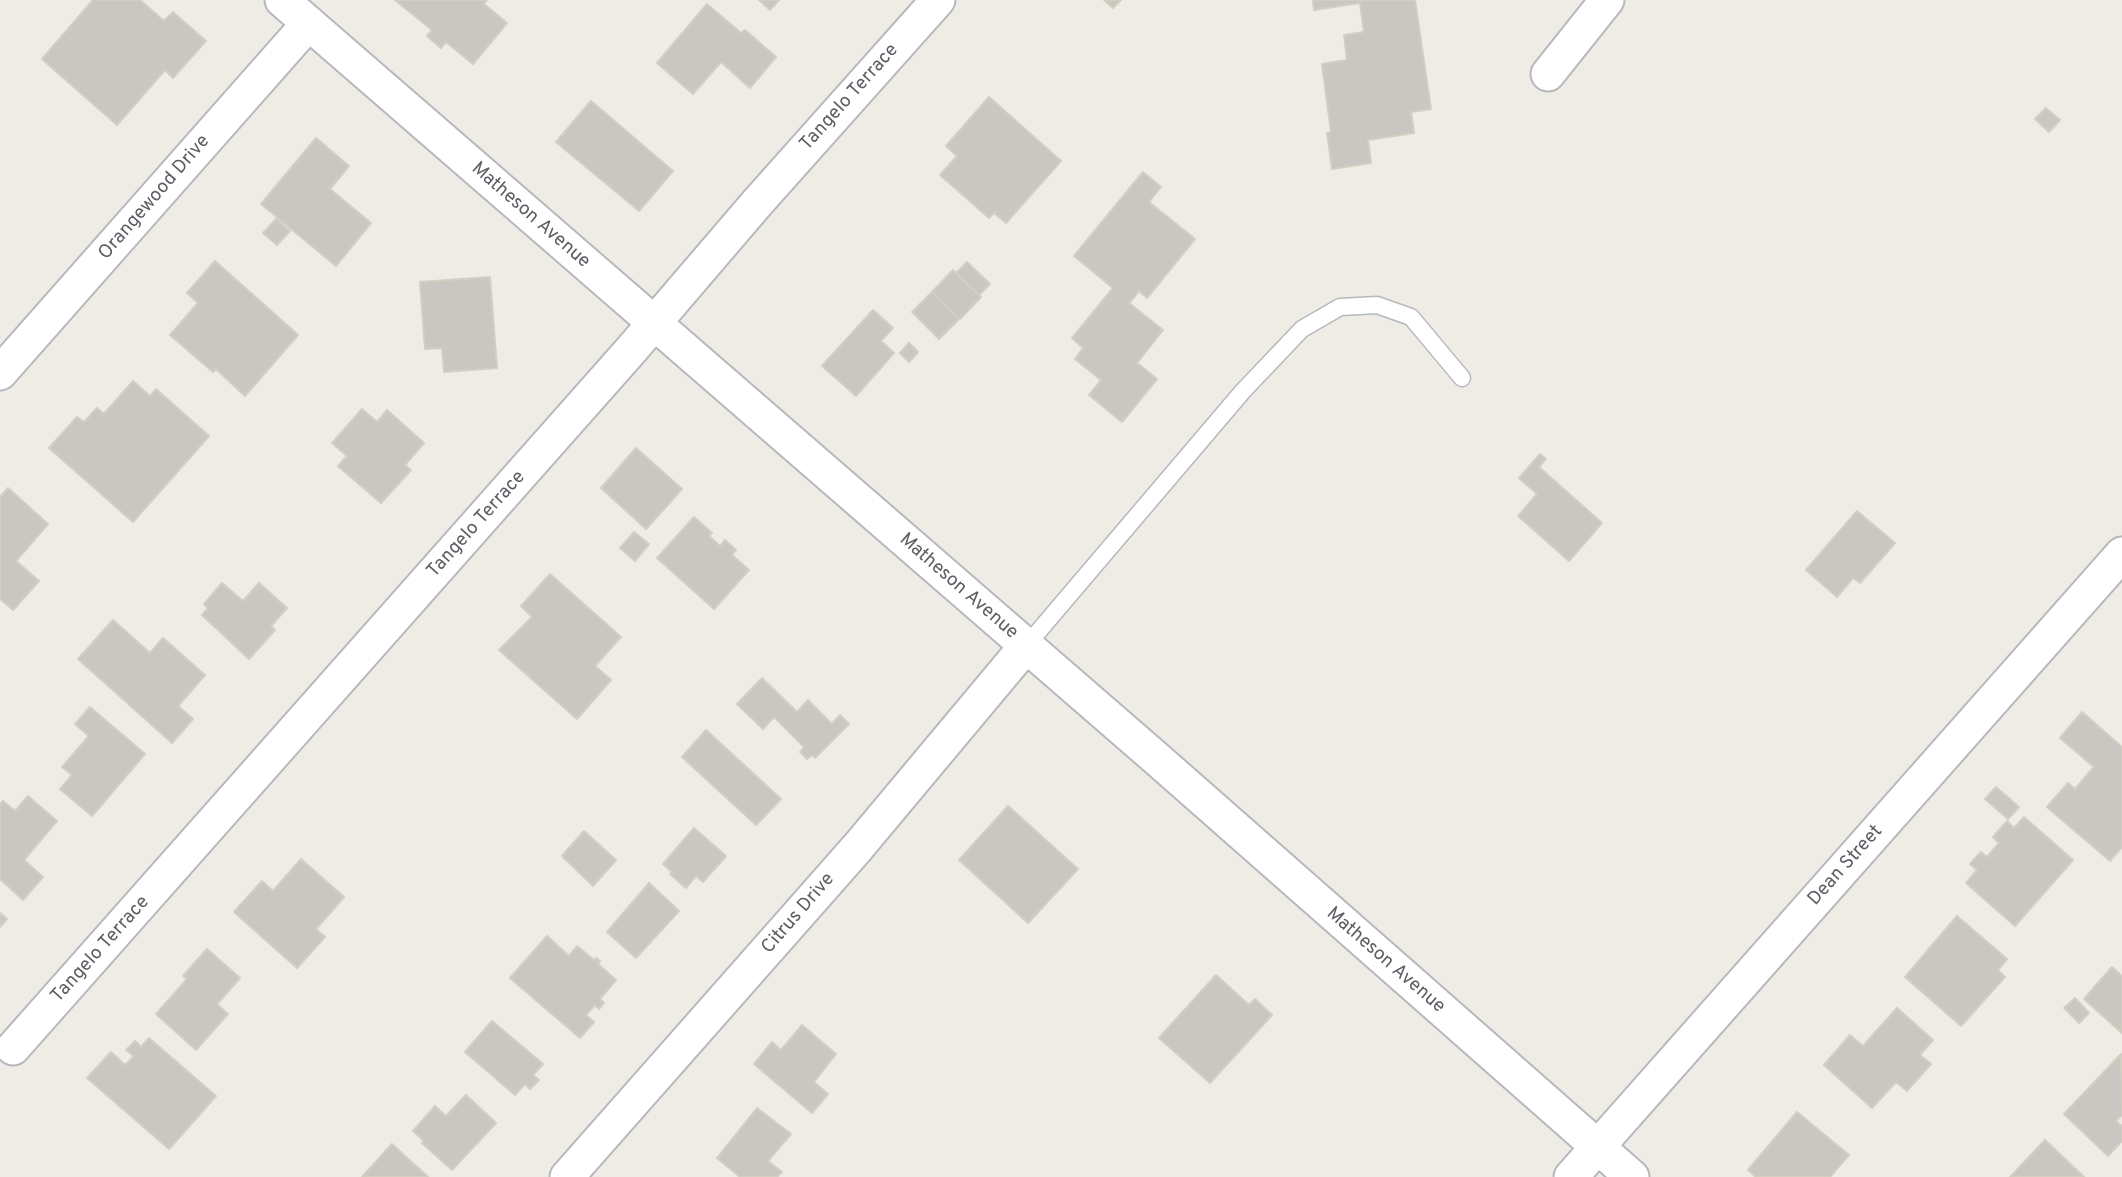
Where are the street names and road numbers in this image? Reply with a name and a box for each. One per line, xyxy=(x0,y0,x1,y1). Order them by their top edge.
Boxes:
street label: Tangelo Terrace xyxy=(796,40,904,156)
street label: Orangewood Drive xyxy=(95,131,215,265)
street label: Matheson Avenue xyxy=(466,158,594,274)
street label: Tangelo Terrace xyxy=(423,467,531,583)
street label: Matheson Avenue xyxy=(894,529,1022,645)
street label: Dean Street xyxy=(1804,821,1888,911)
street label: Citrus Drive xyxy=(758,869,840,959)
street label: Tangelo Terrace xyxy=(47,892,155,1008)
street label: Matheson Avenue xyxy=(1321,903,1449,1019)

